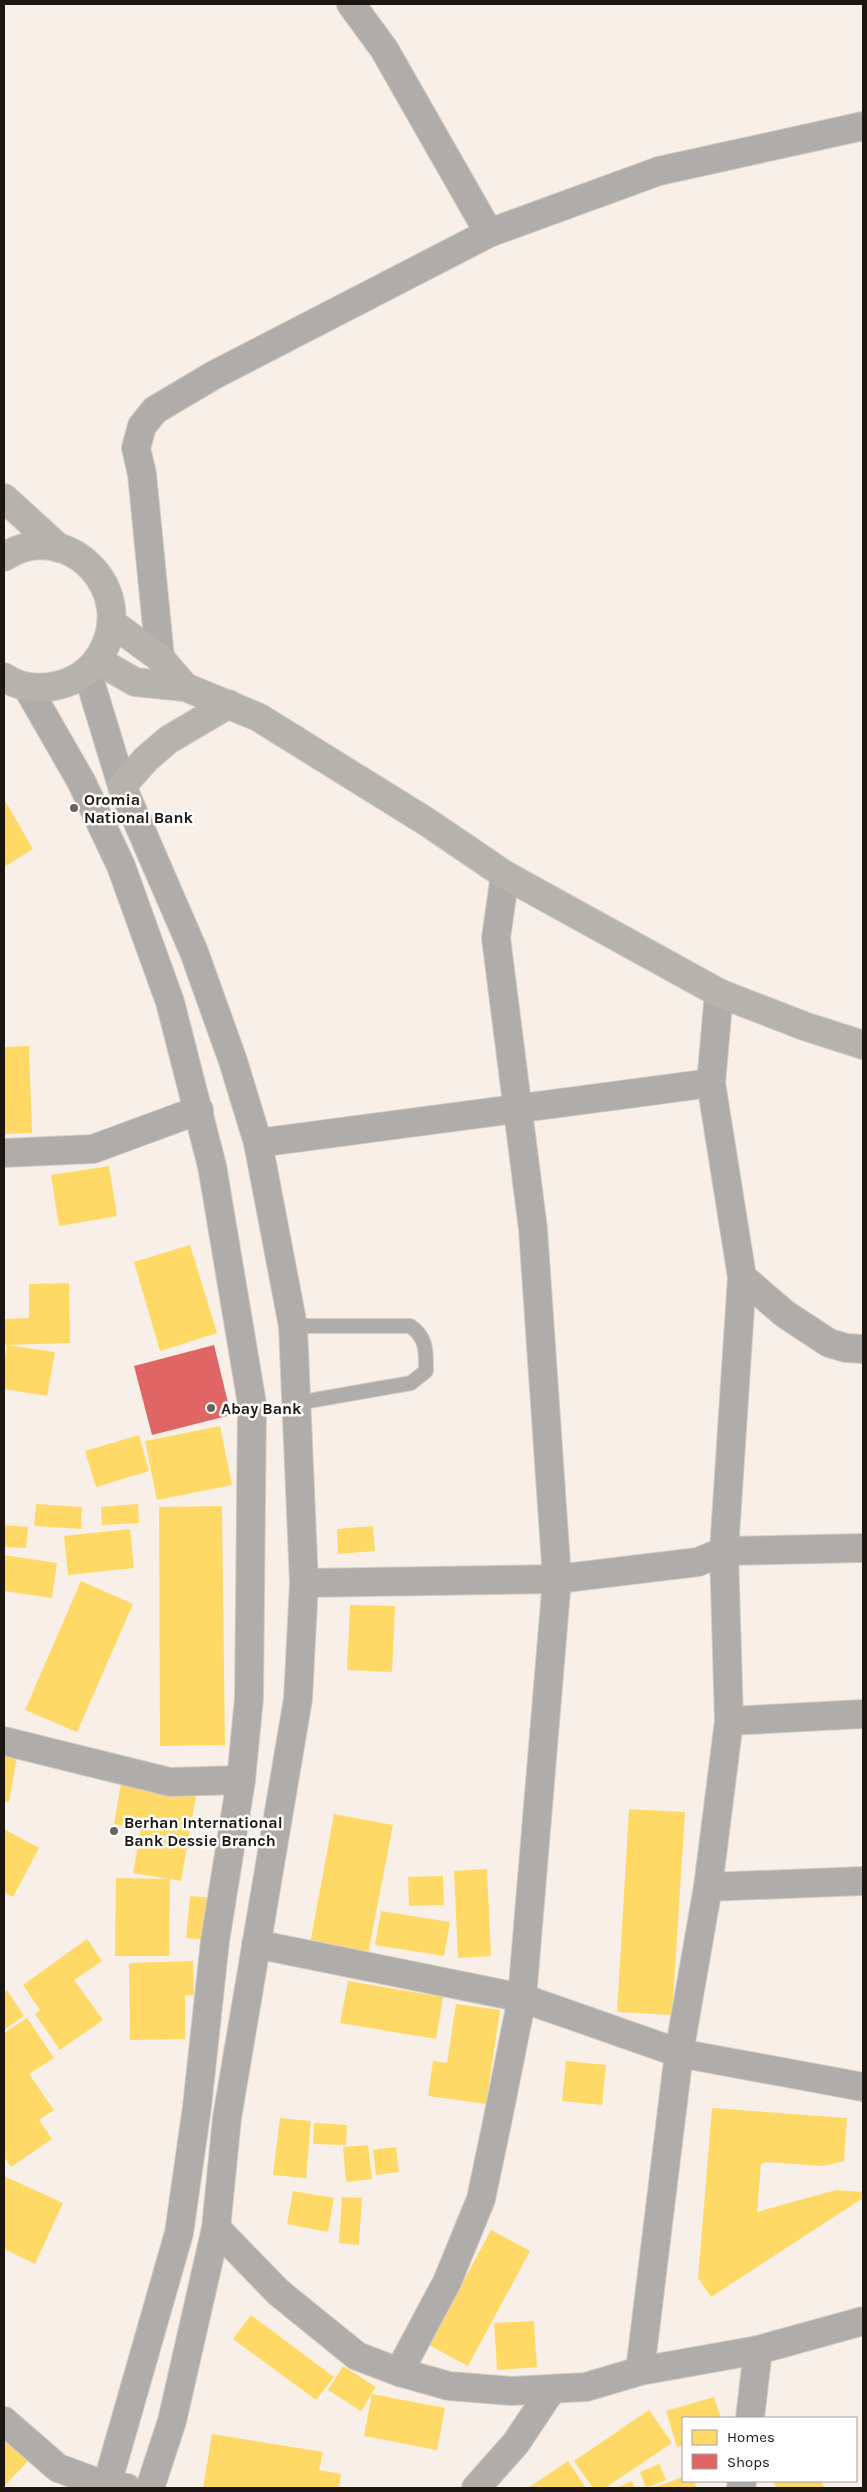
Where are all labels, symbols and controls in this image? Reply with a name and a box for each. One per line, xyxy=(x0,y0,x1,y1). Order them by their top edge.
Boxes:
place label: Oromia National Bank xyxy=(84,790,193,827)
marker: Oromia National Bank xyxy=(68,802,80,814)
place label: Abay Bank xyxy=(221,1399,302,1418)
marker: Abay Bank xyxy=(205,1402,217,1414)
place label: Berhan International Bank Dessie Branch xyxy=(124,1813,283,1850)
marker: Berhan International Bank Dessie Branch xyxy=(108,1825,120,1837)
legend xyxy=(682,2417,857,2482)
text: Homes xyxy=(727,2428,775,2446)
text: Shops xyxy=(727,2453,770,2471)

